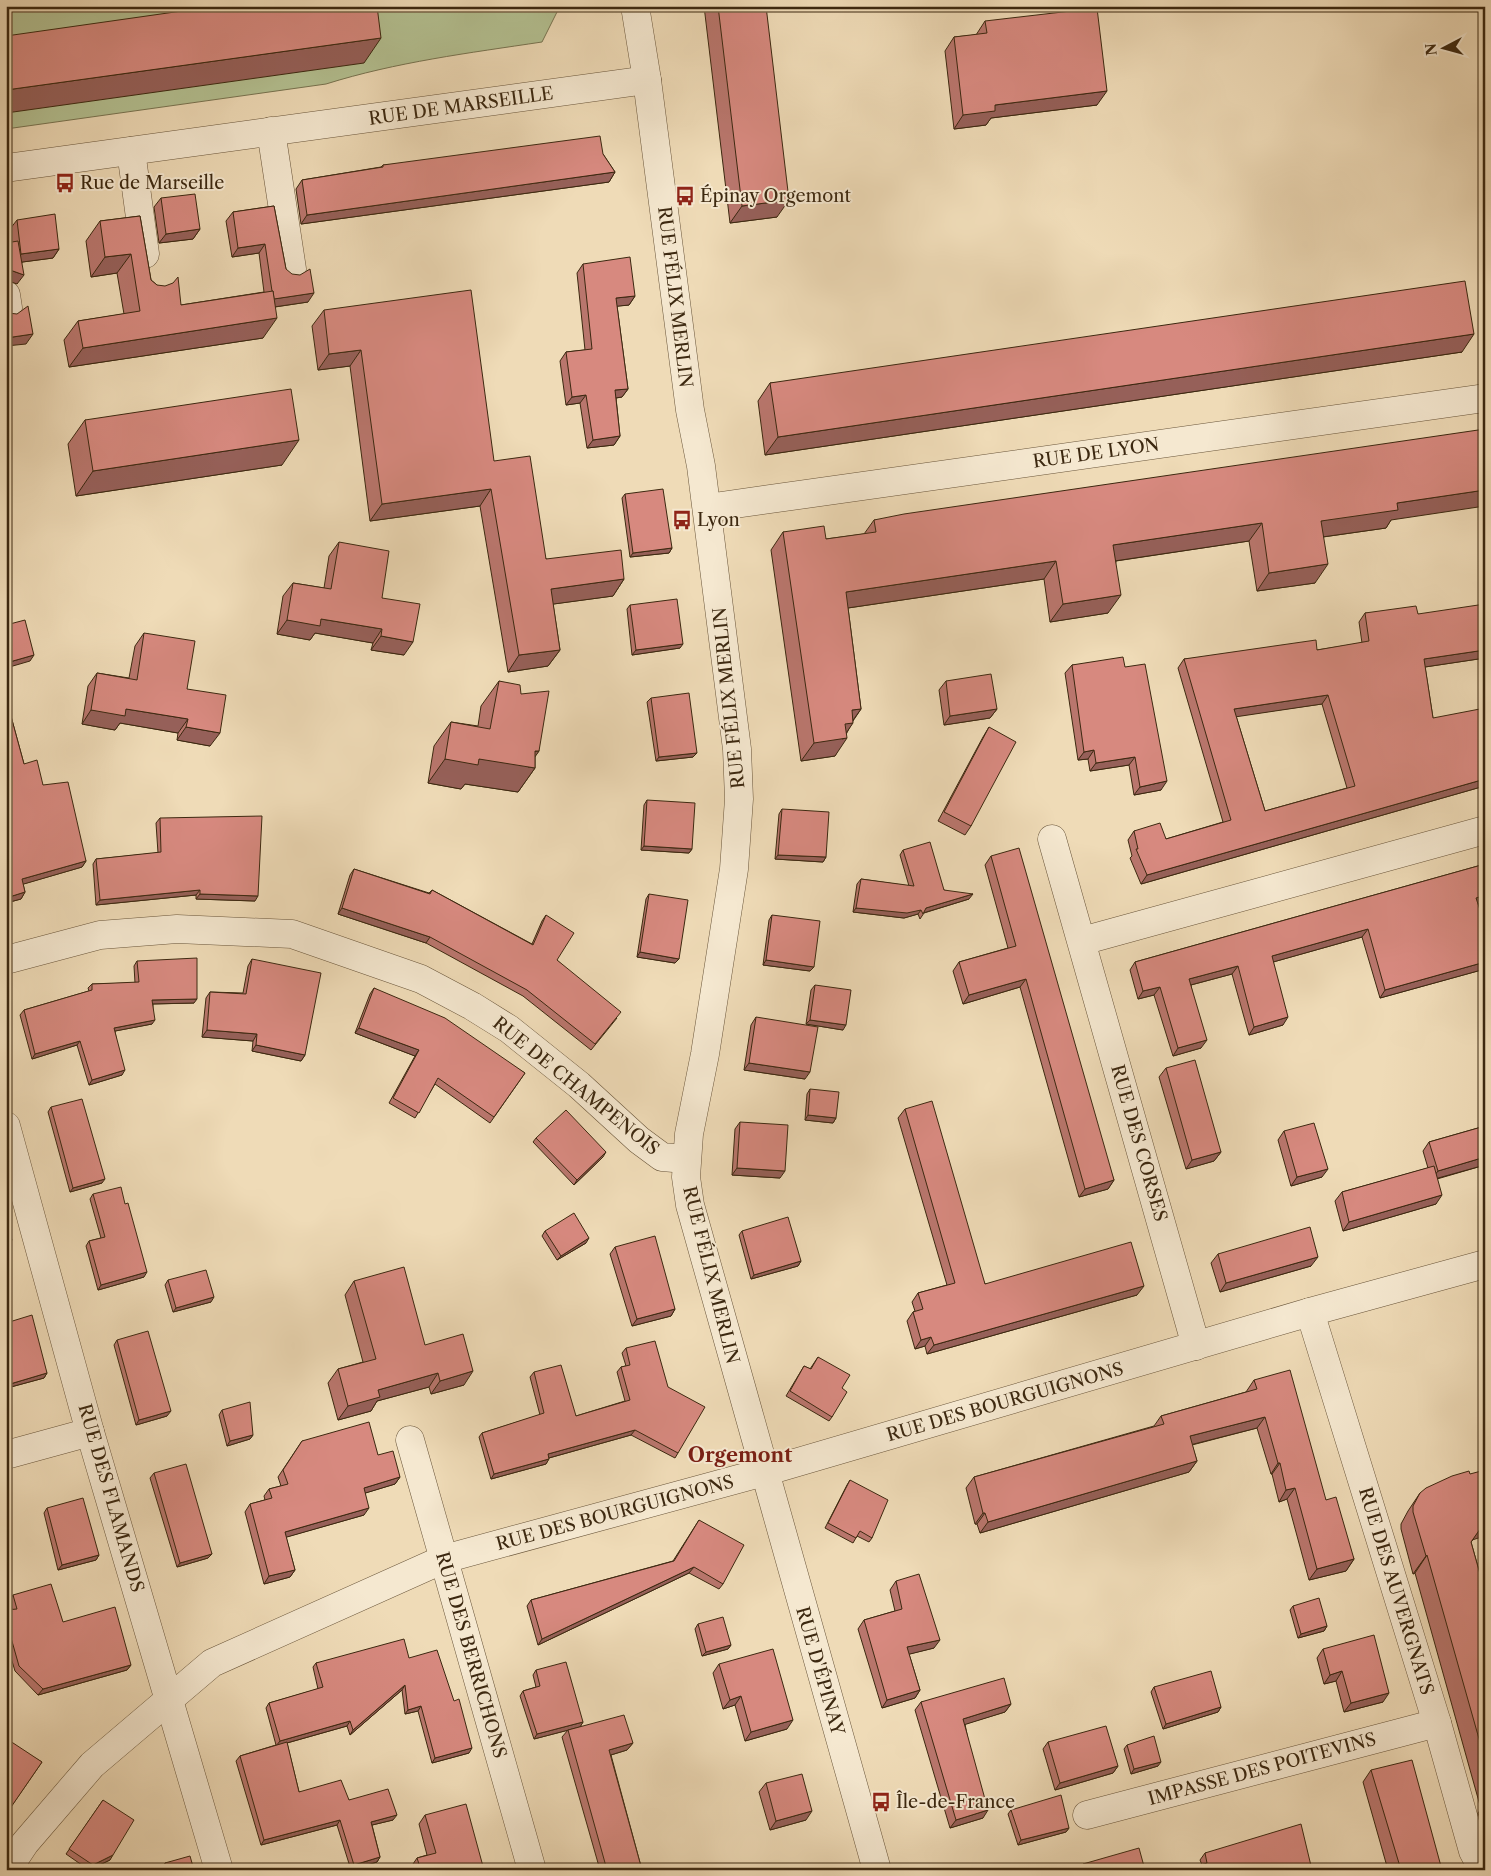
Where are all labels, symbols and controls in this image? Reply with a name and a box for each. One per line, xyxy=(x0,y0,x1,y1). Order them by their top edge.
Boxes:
north arrow xyxy=(1418,22,1468,72)
text: N xyxy=(1421,42,1441,56)
street label: RUE DE MARSEILLE xyxy=(367,82,555,130)
bus stop icon: Rue de Marseille xyxy=(54,172,76,194)
place label: Rue de Marseille xyxy=(80,172,224,194)
place label: Épinay Orgemont xyxy=(700,184,852,207)
bus stop icon: Épinay Orgemont xyxy=(674,185,696,207)
street label: RUE FÉLIX MERLIN xyxy=(653,205,698,389)
street label: RUE DE LYON xyxy=(1031,433,1161,473)
bus stop icon: Lyon xyxy=(671,509,693,531)
place label: Lyon xyxy=(697,509,740,531)
street label: RUE FÉLIX MERLIN xyxy=(708,606,749,790)
street label: RUE DE CHAMPENOIS xyxy=(488,1012,664,1160)
street label: RUE DES CORSES xyxy=(1106,1062,1172,1224)
street label: RUE FÉLIX MERLIN xyxy=(678,1184,745,1366)
street label: RUE DES BOURGUIGNONS xyxy=(884,1358,1126,1446)
street label: RUE DES FLAMANDS xyxy=(74,1401,148,1595)
district label: Orgemont xyxy=(688,1443,792,1467)
street label: RUE DES BOURGUIGNONS xyxy=(494,1471,736,1555)
street label: RUE DES AUVERGNATS xyxy=(1354,1484,1438,1698)
street label: RUE DES BERRICHONS xyxy=(431,1549,511,1761)
street label: RUE D'ÉPINAY xyxy=(791,1604,850,1739)
street label: IMPASSE DES POITEVINS xyxy=(1146,1728,1378,1810)
place label: Île-de-France xyxy=(896,1790,1015,1813)
bus stop icon: Île-de-France xyxy=(870,1791,892,1813)

